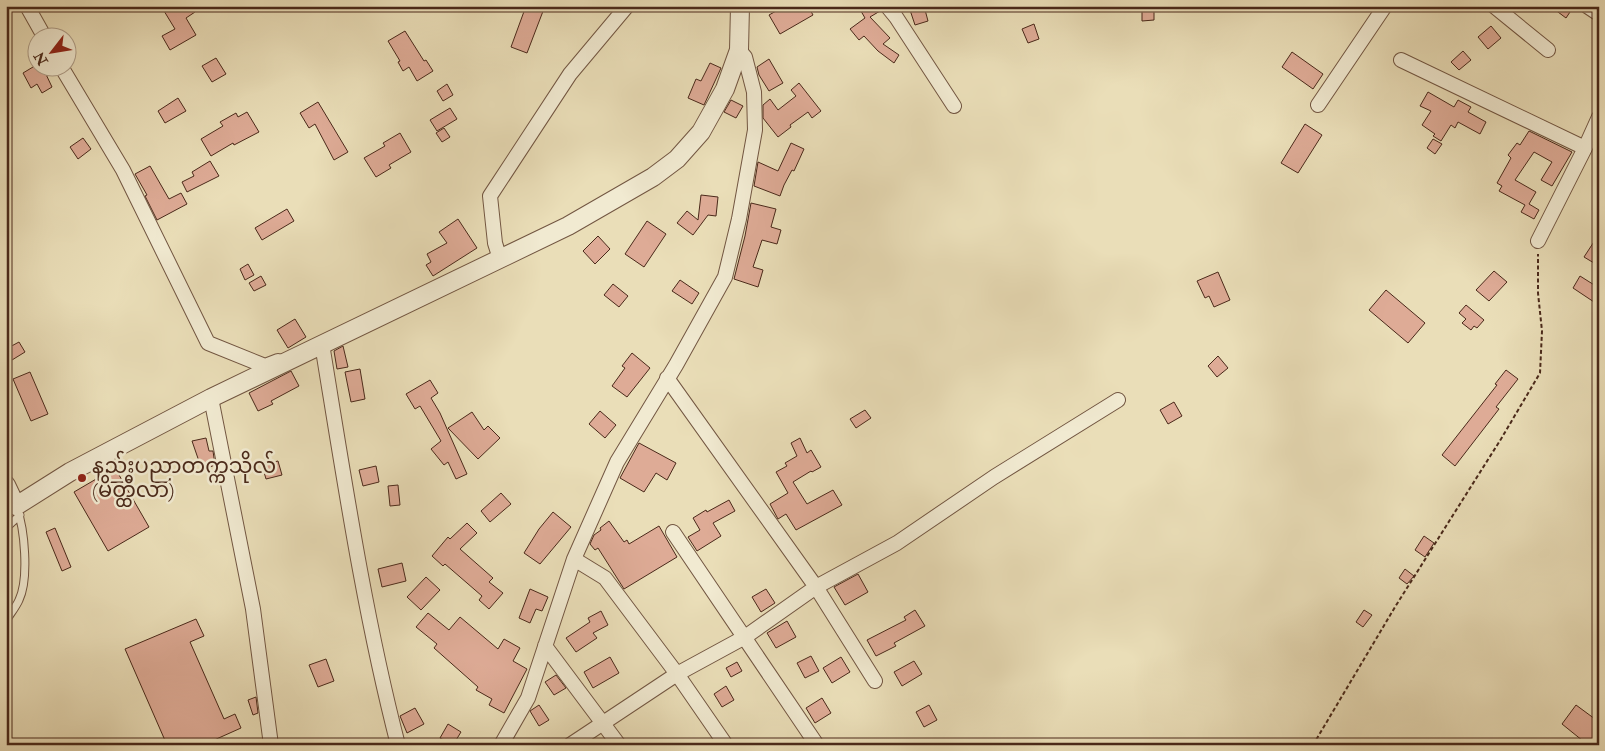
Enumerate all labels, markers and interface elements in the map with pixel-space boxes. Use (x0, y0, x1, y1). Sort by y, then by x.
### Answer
north arrow (28, 28, 78, 78)
text: N (31, 48, 52, 69)
place label: နည်းပညာတက္ကသိုလ် (မိတ္ထီလာ) (92, 450, 276, 507)
marker: နည်းပညာတက္ကသိုလ် (မိတ္ထီလာ) (76, 472, 88, 484)

